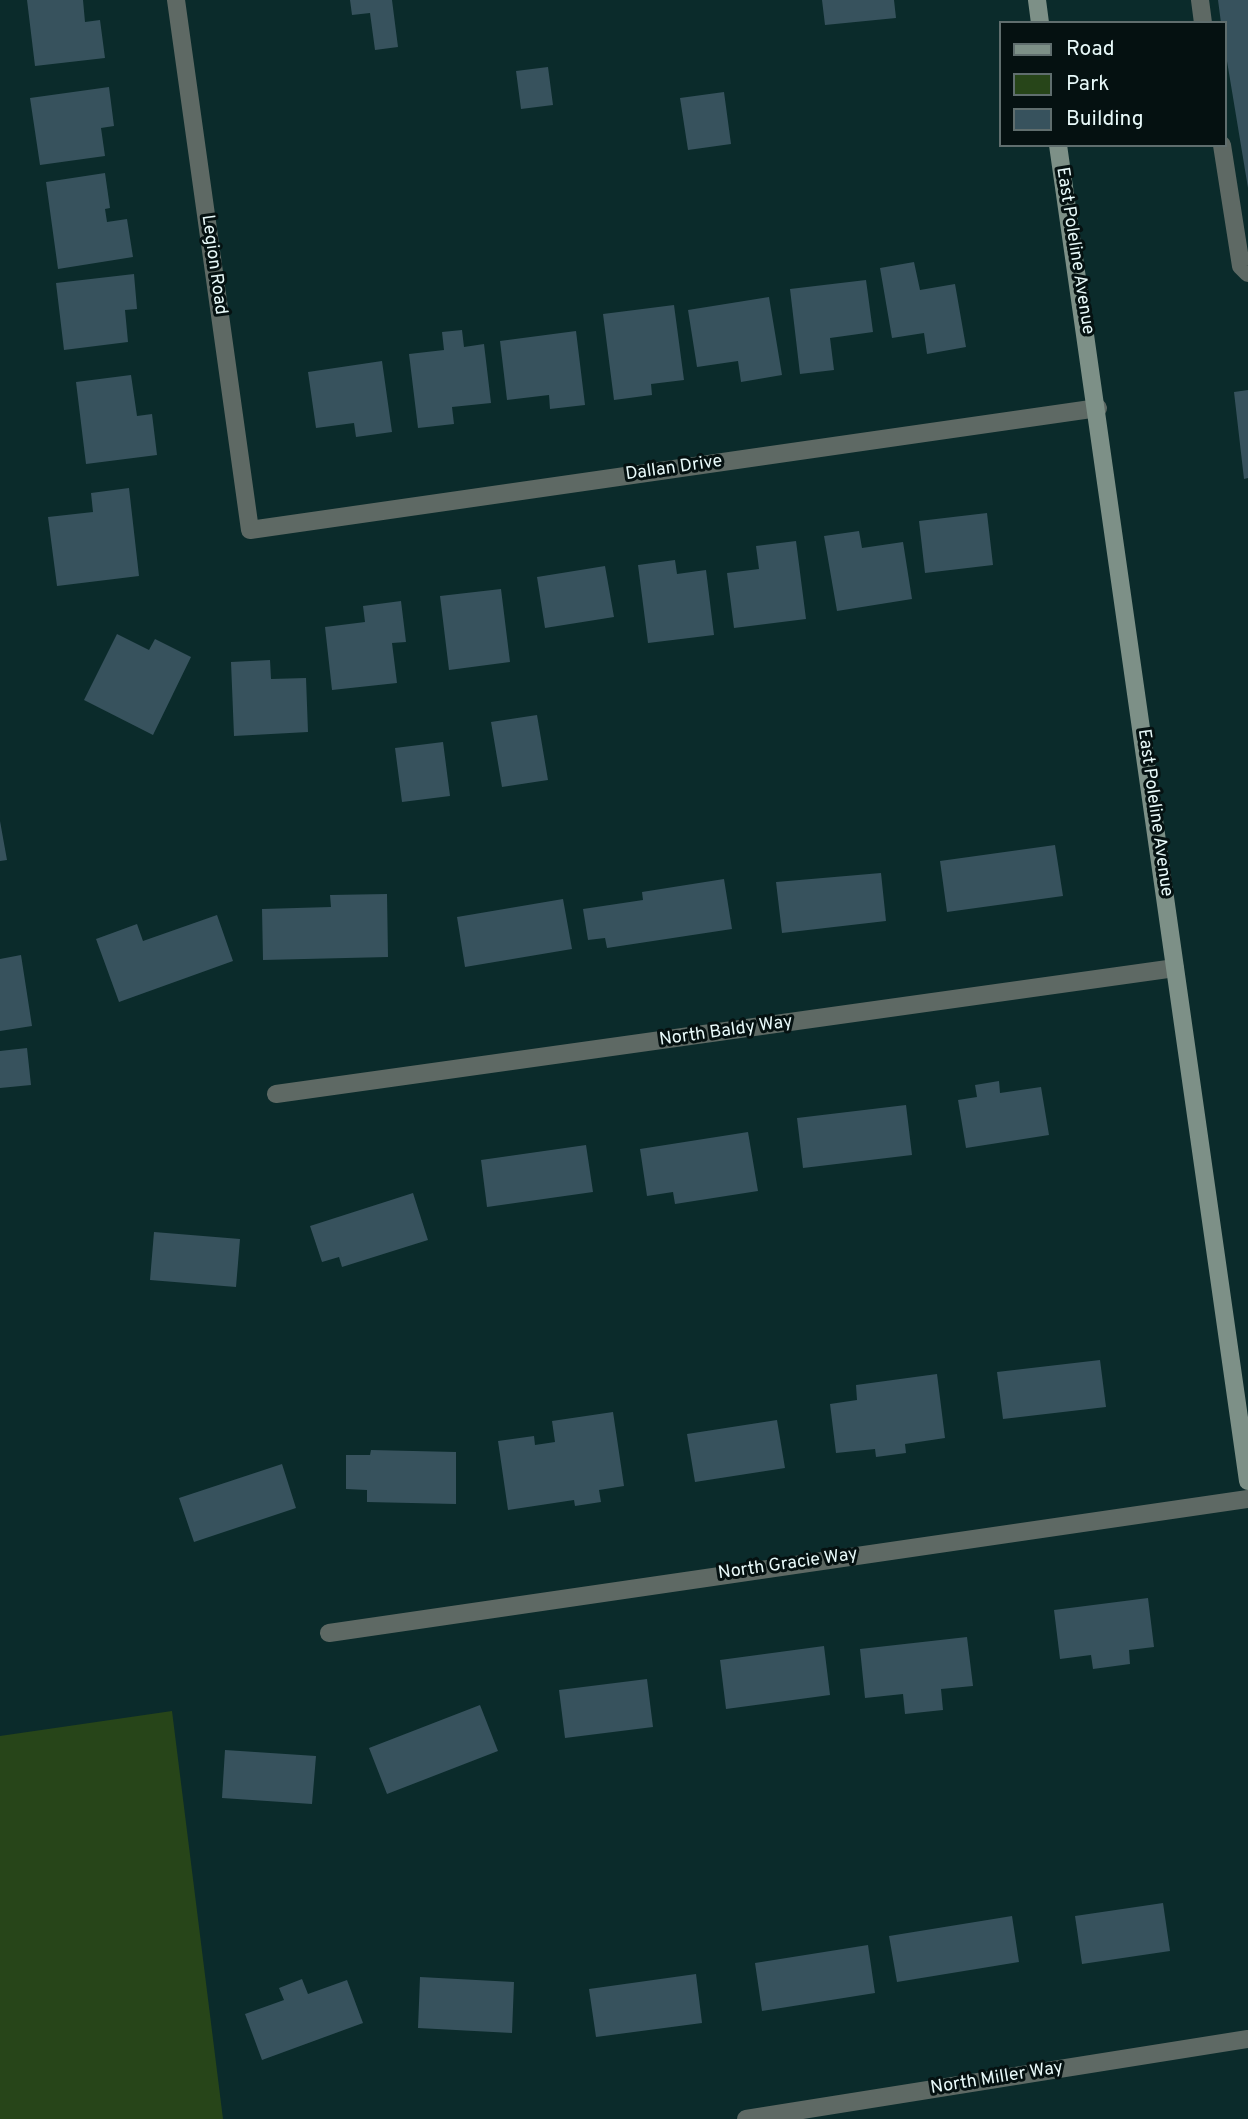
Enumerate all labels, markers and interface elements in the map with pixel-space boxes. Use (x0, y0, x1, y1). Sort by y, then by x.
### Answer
legend (1000, 21, 1227, 147)
text: Road (1066, 36, 1115, 63)
text: Park (1066, 71, 1109, 98)
text: Building (1066, 106, 1144, 133)
street label: East Poleline Avenue (1050, 166, 1098, 336)
street label: Legion Road (195, 214, 231, 316)
street label: Dallan Drive (624, 452, 724, 486)
street label: East Poleline Avenue (1132, 728, 1176, 898)
street label: North Baldy Way (658, 1012, 794, 1052)
street label: North Gracie Way (717, 1545, 859, 1585)
street label: North Miller Way (929, 2058, 1065, 2100)

